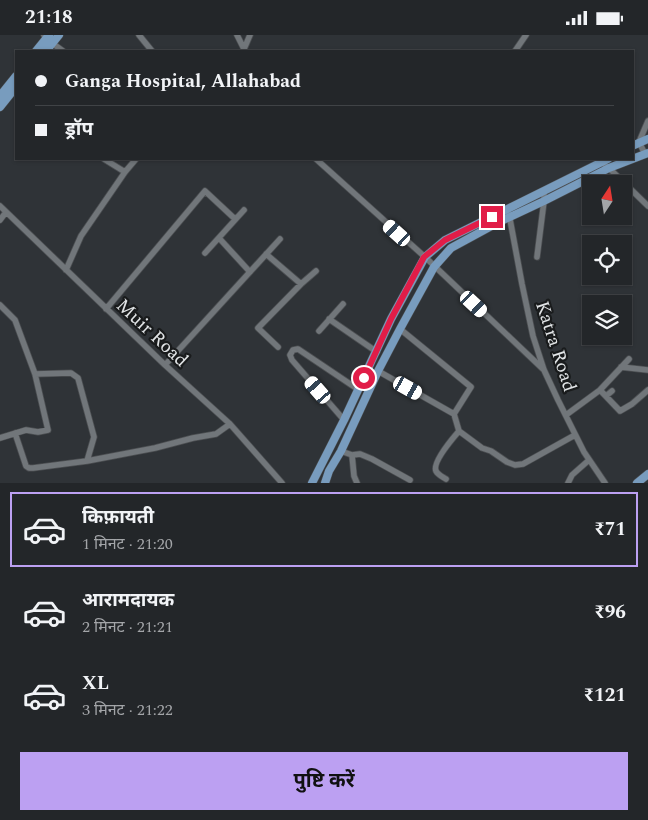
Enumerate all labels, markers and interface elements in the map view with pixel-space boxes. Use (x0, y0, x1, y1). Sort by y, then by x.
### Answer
text: 21:18 (25, 3, 73, 32)
text: Ganga Hospital, Allahabad (65, 67, 301, 96)
text: ड्रॉप (65, 115, 93, 144)
north arrow (582, 175, 632, 225)
map controls (582, 175, 632, 345)
route end (481, 206, 503, 228)
car (380, 217, 413, 249)
button: locate (582, 235, 632, 285)
car (457, 288, 490, 320)
street label: Muir Road (109, 292, 195, 374)
button: layers (582, 295, 632, 345)
street label: Katra Road (527, 297, 584, 396)
route start (353, 367, 375, 389)
car (302, 374, 333, 406)
car (391, 374, 424, 402)
text: किफ़ायती (82, 503, 154, 532)
icon: car (22, 507, 67, 552)
text: ₹71 (594, 515, 626, 544)
text: 1 मिनट · 21:20 (82, 532, 173, 556)
text: आरामदायक (82, 586, 174, 615)
icon: car (22, 590, 67, 635)
text: ₹96 (594, 598, 626, 627)
text: 2 मिनट · 21:21 (82, 615, 173, 639)
text: XL (82, 669, 109, 698)
icon: car (22, 673, 67, 718)
text: ₹121 (583, 681, 626, 710)
text: 3 मिनट · 21:22 (82, 698, 173, 722)
button: पुष्टि करें (20, 752, 628, 810)

